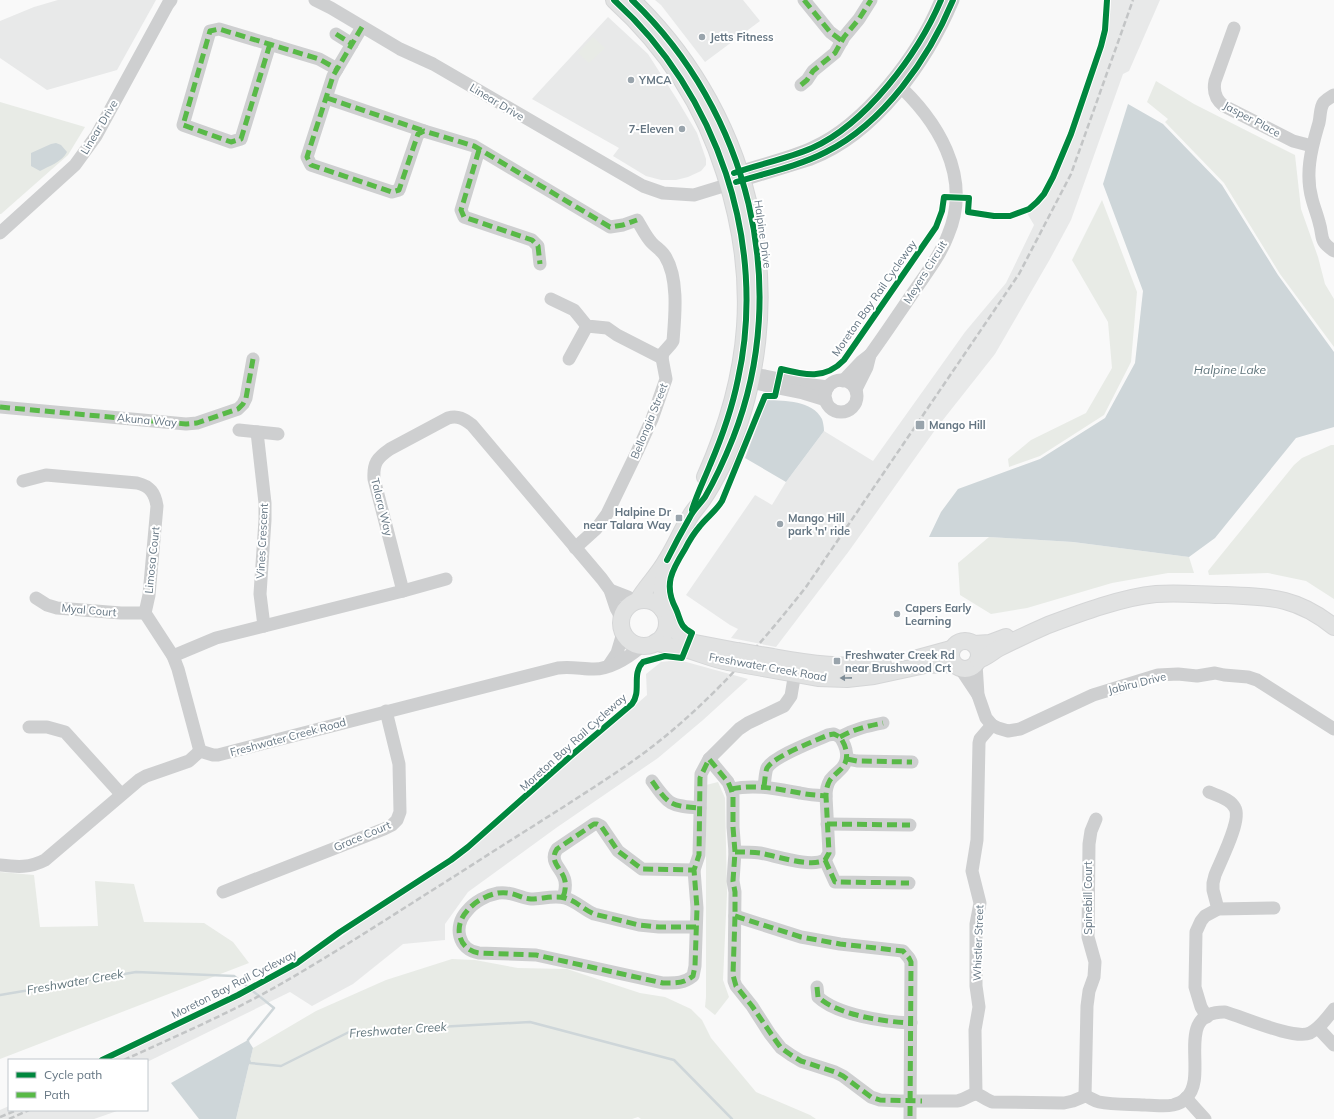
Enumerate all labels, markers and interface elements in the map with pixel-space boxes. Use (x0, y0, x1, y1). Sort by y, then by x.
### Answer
place label: Jetts Fitness (710, 30, 774, 44)
marker: Jetts Fitness (697, 32, 707, 42)
place label: YMCA (638, 73, 672, 87)
marker: YMCA (626, 75, 636, 85)
street label: Linear Drive (467, 80, 527, 124)
street label: Linear Drive (77, 97, 121, 157)
street label: Jasper Place (1221, 98, 1283, 140)
place label: 7-Eleven (629, 122, 674, 136)
marker: 7-Eleven (677, 124, 687, 134)
street label: Halpine Drive (751, 199, 775, 269)
street label: Moreton Bay Rail Cycleway (828, 237, 920, 359)
street label: Meyers Circuit (900, 238, 950, 306)
water label: Halpine Lake (1194, 362, 1267, 377)
street label: Bellongia Street (627, 381, 671, 461)
street label: Akuna Way (116, 410, 178, 430)
place label: Mango Hill (929, 418, 986, 432)
marker: Mango Hill (914, 419, 926, 431)
street label: Talara Way (368, 477, 396, 537)
street label: Vines Crescent (253, 503, 271, 579)
place label: Halpine Dr near Talara Way (583, 505, 672, 532)
place label: Mango Hill park 'n' ride (788, 511, 850, 538)
marker: Halpine Dr near Talara Way (674, 513, 684, 523)
marker: Mango Hill park 'n' ride (775, 519, 785, 529)
street label: Limosa Court (142, 526, 162, 594)
street label: Myal Court (61, 601, 117, 619)
place label: Capers Early Learning (905, 601, 971, 628)
marker: Capers Early Learning (892, 609, 902, 619)
place label: Freshwater Creek Rd near Brushwood Crt (845, 648, 955, 675)
street label: Freshwater Creek Road (708, 650, 828, 684)
marker: Freshwater Creek Rd near Brushwood Crt (832, 656, 842, 666)
street label: Jabiru Drive (1107, 669, 1167, 697)
one-way arrow (840, 675, 852, 682)
street label: Moreton Bay Rail Cycleway (517, 690, 629, 794)
street label: Freshwater Creek Road (229, 715, 347, 759)
street label: Grace Court (331, 818, 393, 854)
street label: Spinebill Court (1081, 861, 1095, 935)
street label: Whistler Street (970, 904, 986, 981)
street label: Moreton Bay Rail Cycleway (169, 946, 299, 1022)
water label: Freshwater Creek (25, 965, 125, 997)
water label: Freshwater Creek (349, 1019, 448, 1040)
legend (8, 1059, 148, 1111)
text: Cycle path (44, 1067, 102, 1082)
text: Path (44, 1087, 70, 1102)

